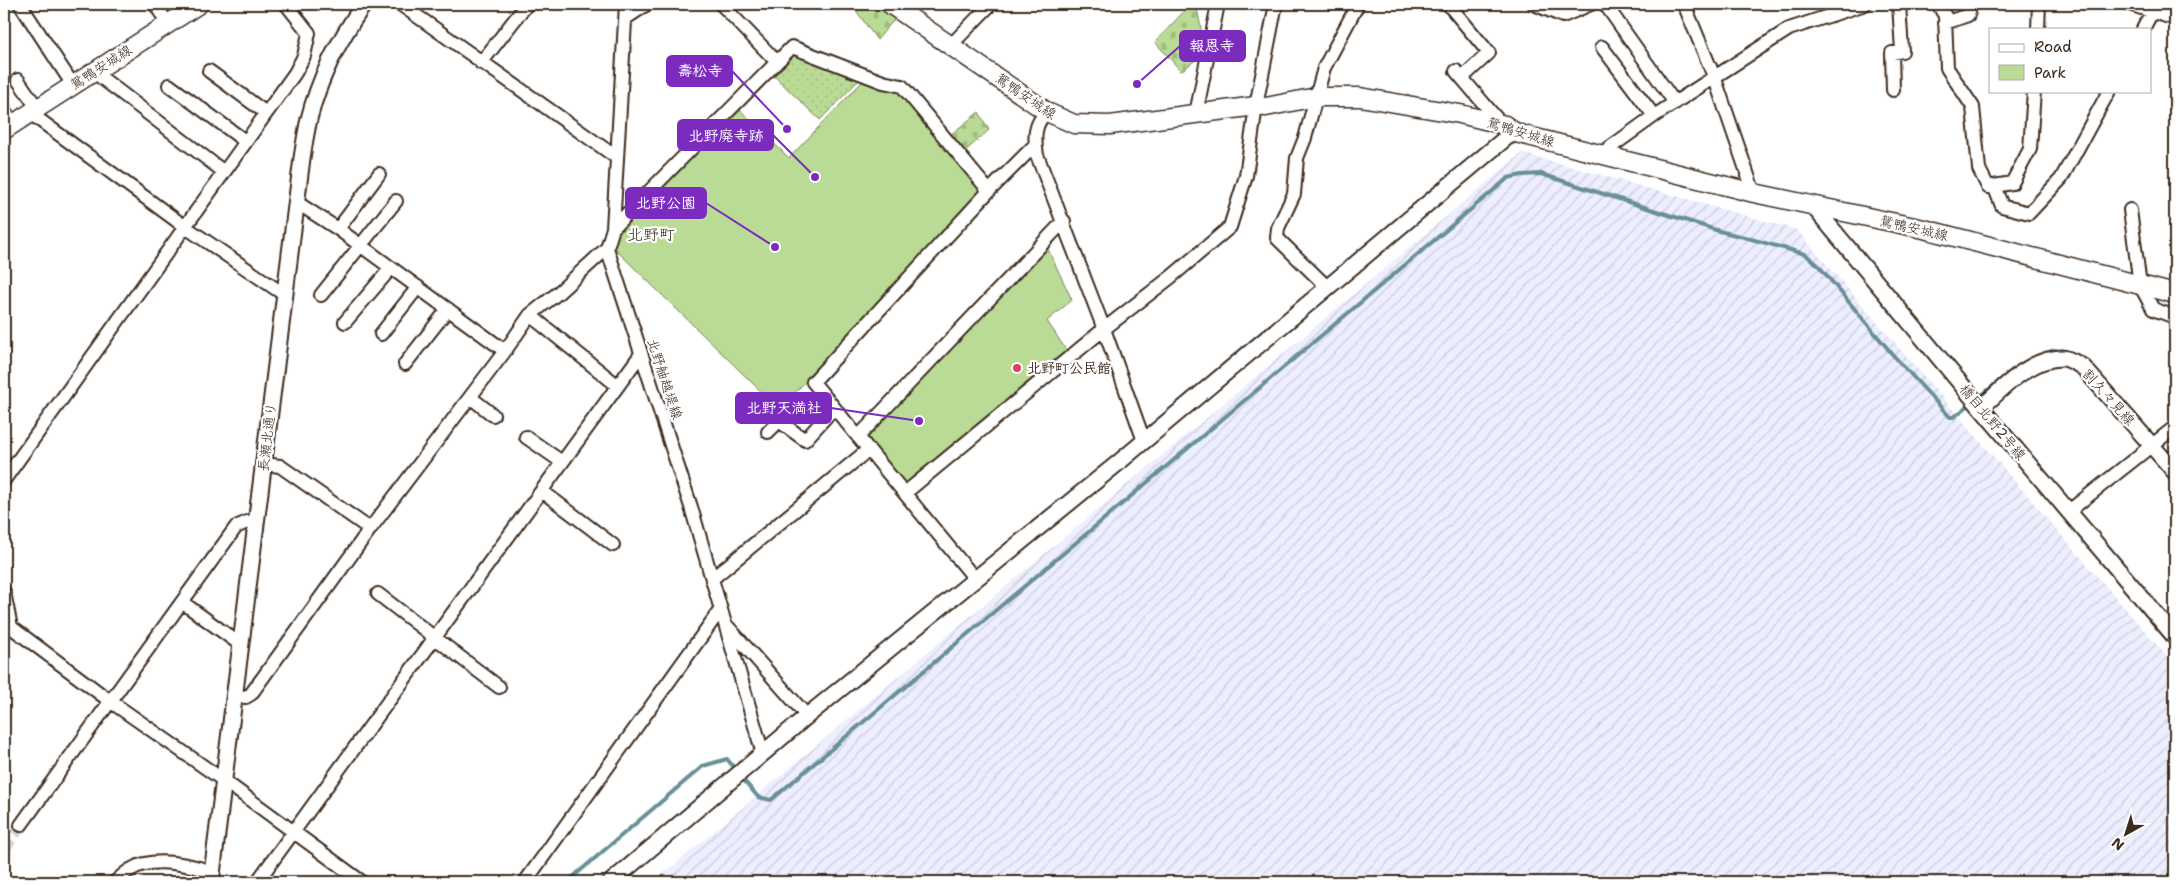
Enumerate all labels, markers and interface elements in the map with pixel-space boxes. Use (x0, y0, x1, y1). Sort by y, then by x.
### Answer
legend (1989, 28, 2152, 92)
callout: 報恩寺 (1180, 31, 1245, 61)
text: 報恩寺 (1189, 36, 1235, 56)
text: Road (2034, 37, 2072, 57)
street label: 鴛鴨安城線 (67, 40, 135, 94)
callout: 壽松寺 (667, 56, 732, 86)
text: 壽松寺 (677, 61, 723, 81)
text: Park (2034, 63, 2066, 83)
street label: 鴛鴨安城線 (992, 69, 1060, 123)
street label: 鴛鴨安城線 (1485, 113, 1557, 151)
callout: 北野廃寺跡 (678, 120, 773, 150)
text: 北野廃寺跡 (688, 126, 764, 146)
callout: 北野公園 (626, 188, 706, 218)
text: 北野公園 (636, 193, 696, 213)
street label: 鴛鴨安城線 (1878, 211, 1950, 245)
district label: 北野町 (627, 224, 675, 245)
street label: 北野舳越堤線 (643, 336, 687, 422)
place label: 北野町公民館 (1027, 359, 1111, 377)
marker: 北野町公民館 (1011, 362, 1023, 374)
street label: 割久々見線 (2079, 365, 2139, 429)
street label: 橋目北野2号線 (1956, 380, 2030, 464)
callout: 北野天満社 (736, 393, 831, 423)
text: 北野天満社 (746, 398, 822, 418)
street label: 長瀬北通り (254, 401, 280, 473)
north arrow (2102, 808, 2152, 858)
text: N (2108, 834, 2128, 855)

